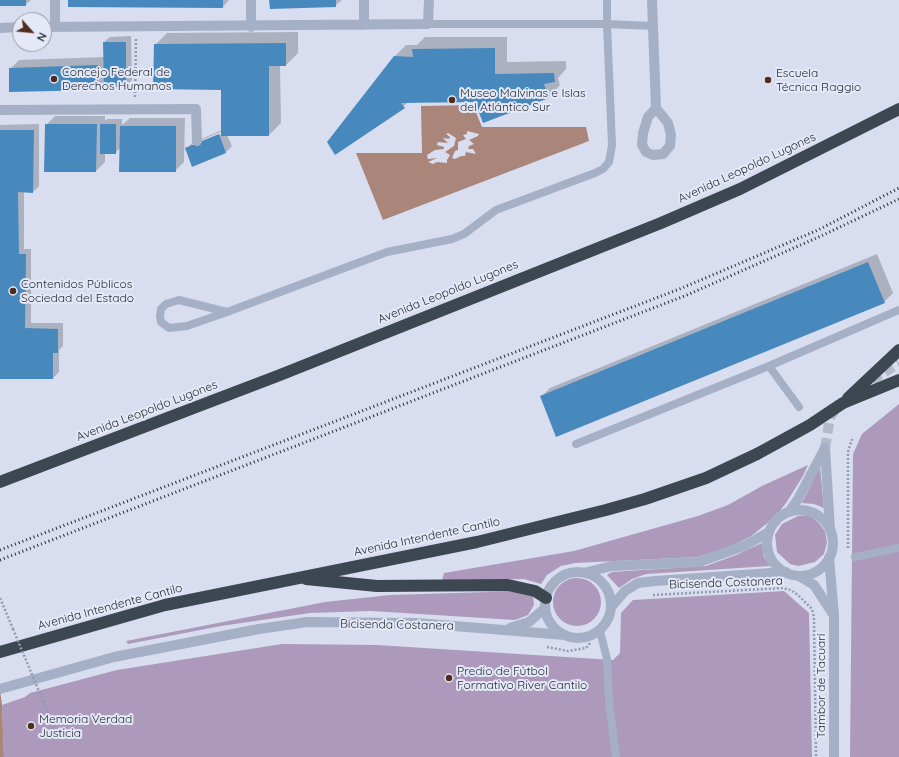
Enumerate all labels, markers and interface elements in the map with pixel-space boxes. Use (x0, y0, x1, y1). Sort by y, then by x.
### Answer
north arrow (12, 12, 52, 52)
text: N (34, 30, 50, 44)
place label: Concejo Federal de Derechos Humanos (62, 65, 171, 93)
place label: Escuela Técnica Raggio (776, 66, 861, 94)
marker: Concejo Federal de Derechos Humanos (49, 74, 59, 84)
marker: Escuela Técnica Raggio (763, 75, 773, 85)
place label: Museo Malvinas e Islas del Atlántico Sur (460, 86, 586, 114)
marker: Museo Malvinas e Islas del Atlántico Sur (447, 95, 457, 105)
street label: Avenida Leopoldo Lugones (676, 130, 818, 206)
street label: Avenida Leopoldo Lugones (376, 257, 520, 327)
place label: Contenidos Públicos Sociedad del Estado (21, 277, 134, 305)
marker: Contenidos Públicos Sociedad del Estado (8, 286, 18, 296)
street label: Avenida Leopoldo Lugones (74, 377, 220, 445)
street label: Avenida Intendente Cantilo (353, 514, 501, 560)
street label: Bicisenda Costanera (669, 574, 783, 592)
street label: Avenida Intendente Cantilo (36, 581, 184, 633)
street label: Bicisenda Costanera (340, 617, 454, 633)
street label: Tambor de Tacuarí (814, 634, 828, 738)
place label: Predio de Fútbol Formativo River Cantilo (457, 664, 587, 692)
marker: Predio de Fútbol Formativo River Cantilo (444, 673, 454, 683)
place label: Memoria Verdad Justicia (39, 712, 132, 740)
marker: Memoria Verdad Justicia (26, 721, 36, 731)

